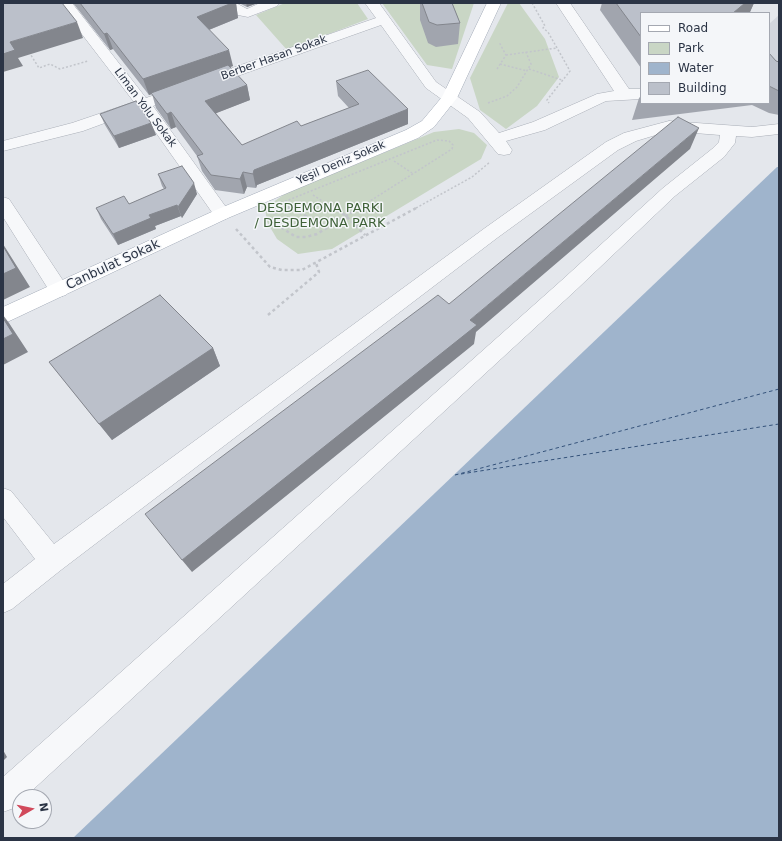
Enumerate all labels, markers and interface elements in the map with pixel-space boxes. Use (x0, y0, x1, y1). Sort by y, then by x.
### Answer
legend (640, 12, 770, 104)
text: Road (678, 21, 708, 35)
street label: Berber Hasan Sokak (219, 33, 329, 83)
text: Park (678, 41, 704, 55)
text: Water (678, 61, 713, 75)
street label: Liman Yolu Sokak (111, 66, 179, 150)
text: Building (678, 81, 727, 95)
street label: Yeşil Deniz Sokak (295, 138, 387, 188)
park label: DESDEMONA PARKI / DESDEMONA PARK (255, 201, 385, 232)
street label: Canbulat Sokak (64, 236, 162, 294)
north arrow (12, 789, 52, 829)
text: N (36, 802, 50, 813)

